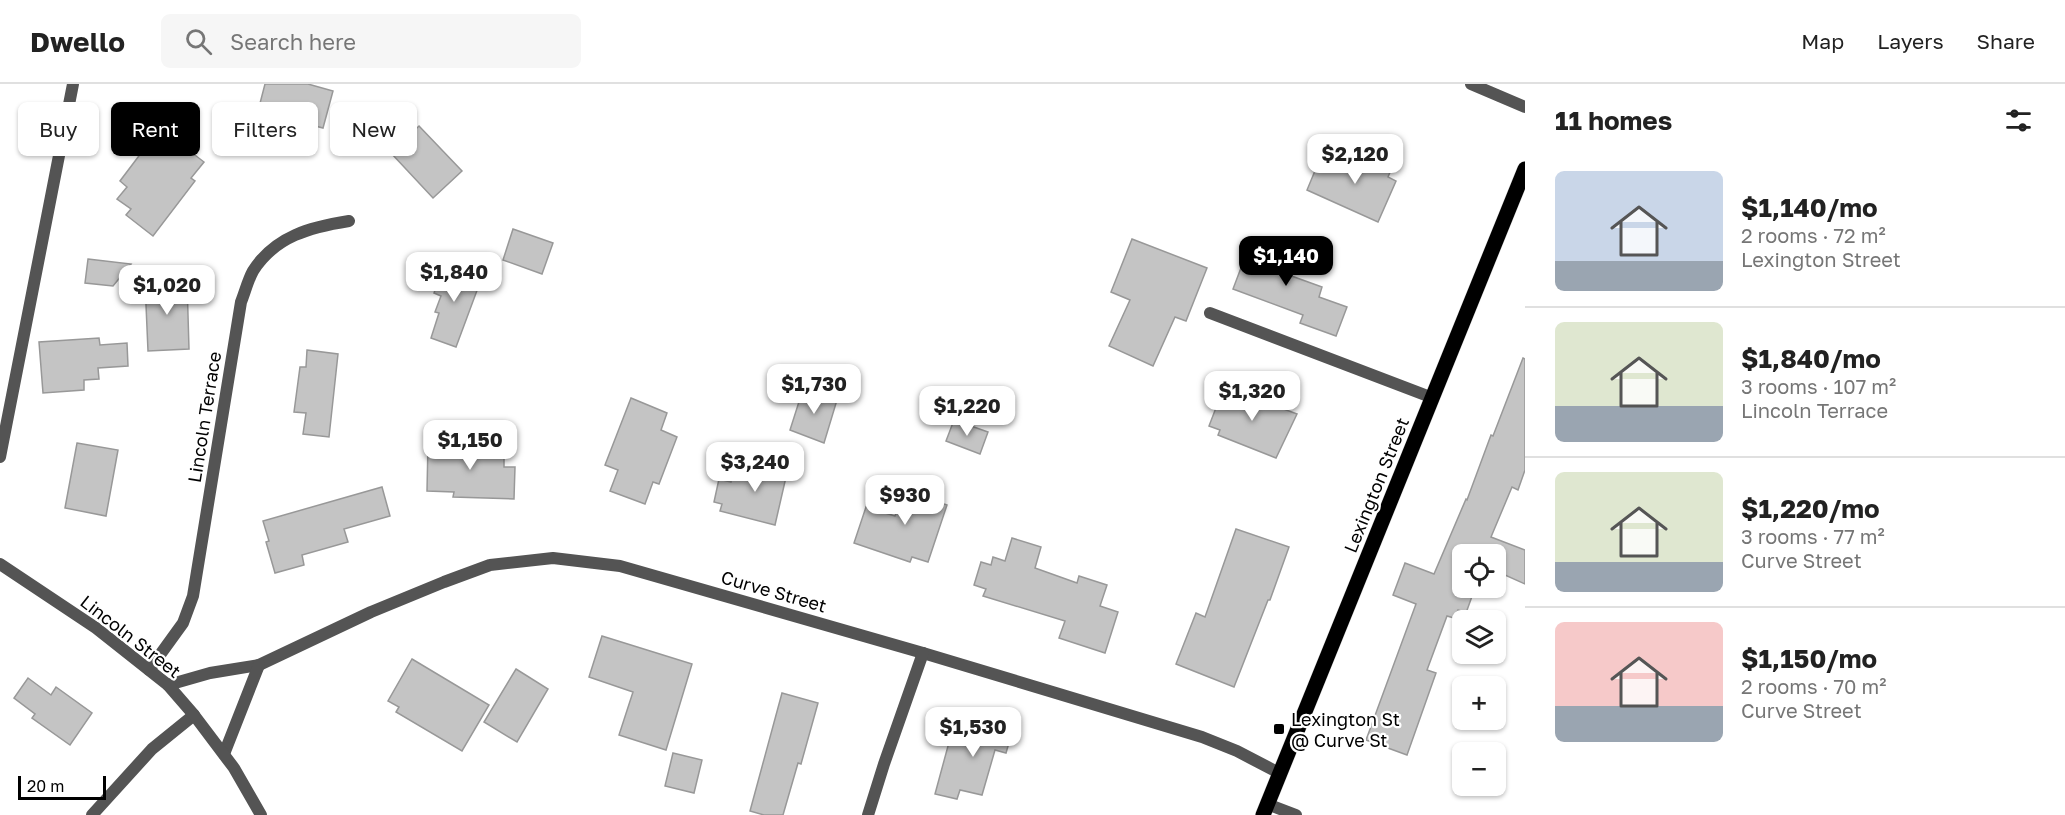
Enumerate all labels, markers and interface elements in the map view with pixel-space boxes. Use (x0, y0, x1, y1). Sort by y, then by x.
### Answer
search box (161, 14, 581, 68)
text: Dwello (30, 25, 125, 58)
icon: search (182, 25, 215, 58)
text: Search here (230, 28, 356, 55)
text: Map (1801, 28, 1844, 54)
text: Layers (1877, 28, 1944, 54)
text: Share (1977, 28, 2035, 54)
chip: Buy (18, 102, 99, 156)
chip: Rent (111, 102, 200, 156)
chip: Filters (212, 102, 318, 156)
chip: New (330, 102, 417, 156)
icon: filters (2002, 104, 2035, 137)
text: 11 homes (1555, 105, 1672, 136)
pin: $2,120 (1306, 134, 1404, 185)
text: $2,120 (1321, 141, 1389, 165)
text: $1,140/mo (1741, 192, 1878, 223)
icon: home (1603, 195, 1675, 267)
text: 2 rooms · 72 m² (1741, 223, 1886, 247)
pin: $1,140 (1237, 236, 1335, 287)
text: $1,140 (1253, 243, 1319, 267)
text: Lexington Street (1741, 247, 1901, 271)
pin: $1,840 (405, 252, 503, 303)
text: $1,840 (420, 259, 488, 283)
pin: $1,020 (118, 265, 216, 316)
text: $1,020 (133, 272, 201, 296)
text: $1,840/mo (1741, 343, 1881, 374)
icon: home (1603, 346, 1675, 418)
street label: Lincoln Terrace (183, 350, 225, 484)
pin: $1,730 (765, 364, 863, 415)
text: $1,730 (781, 371, 847, 395)
pin: $1,320 (1203, 371, 1301, 422)
text: 3 rooms · 107 m² (1741, 374, 1896, 398)
text: $1,320 (1218, 378, 1286, 402)
pin: $1,220 (918, 386, 1016, 437)
text: $1,220 (933, 393, 1001, 417)
text: Lincoln Terrace (1741, 398, 1888, 422)
street label: Lexington Street (1339, 414, 1413, 556)
pin: $1,150 (421, 420, 519, 471)
text: $1,150 (437, 427, 503, 451)
pin: $3,240 (706, 442, 804, 493)
text: $3,240 (720, 449, 790, 473)
pin: $930 (869, 475, 941, 526)
text: $930 (879, 482, 931, 506)
text: $1,220/mo (1741, 493, 1880, 524)
icon: home (1603, 496, 1675, 568)
text: 3 rooms · 77 m² (1741, 524, 1885, 548)
map controls (1452, 544, 1506, 796)
button: locate (1452, 544, 1506, 598)
text: Curve Street (1741, 548, 1862, 572)
street label: Curve Street (719, 565, 829, 617)
street label: Lincoln Street (76, 590, 186, 682)
button: layers (1452, 610, 1506, 664)
text: $1,150/mo (1741, 643, 1877, 674)
icon: home (1603, 646, 1675, 718)
text: 2 rooms · 70 m² (1741, 674, 1886, 698)
button: + (1452, 676, 1506, 730)
text: Curve Street (1741, 698, 1862, 722)
pin: $1,530 (924, 707, 1022, 758)
place label: Lexington St @ Curve St (1291, 708, 1400, 751)
text: $1,530 (939, 714, 1007, 738)
marker: Lexington St @ Curve St (1272, 722, 1286, 736)
button: − (1452, 742, 1506, 796)
scale bar (18, 773, 106, 800)
text: 20 m (27, 776, 64, 796)

